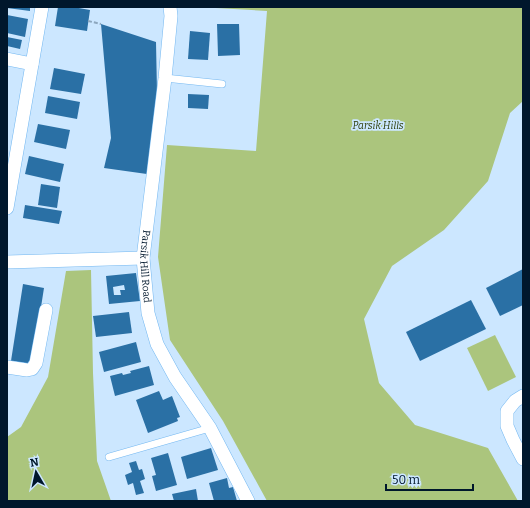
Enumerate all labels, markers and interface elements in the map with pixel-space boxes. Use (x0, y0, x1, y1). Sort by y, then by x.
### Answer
park label: Parsik Hills (352, 120, 404, 132)
street label: Parsik Hill Road (137, 229, 153, 303)
north arrow (16, 452, 56, 492)
text: N (29, 455, 40, 470)
scale bar (386, 466, 473, 492)
text: 50 m (392, 473, 421, 487)

